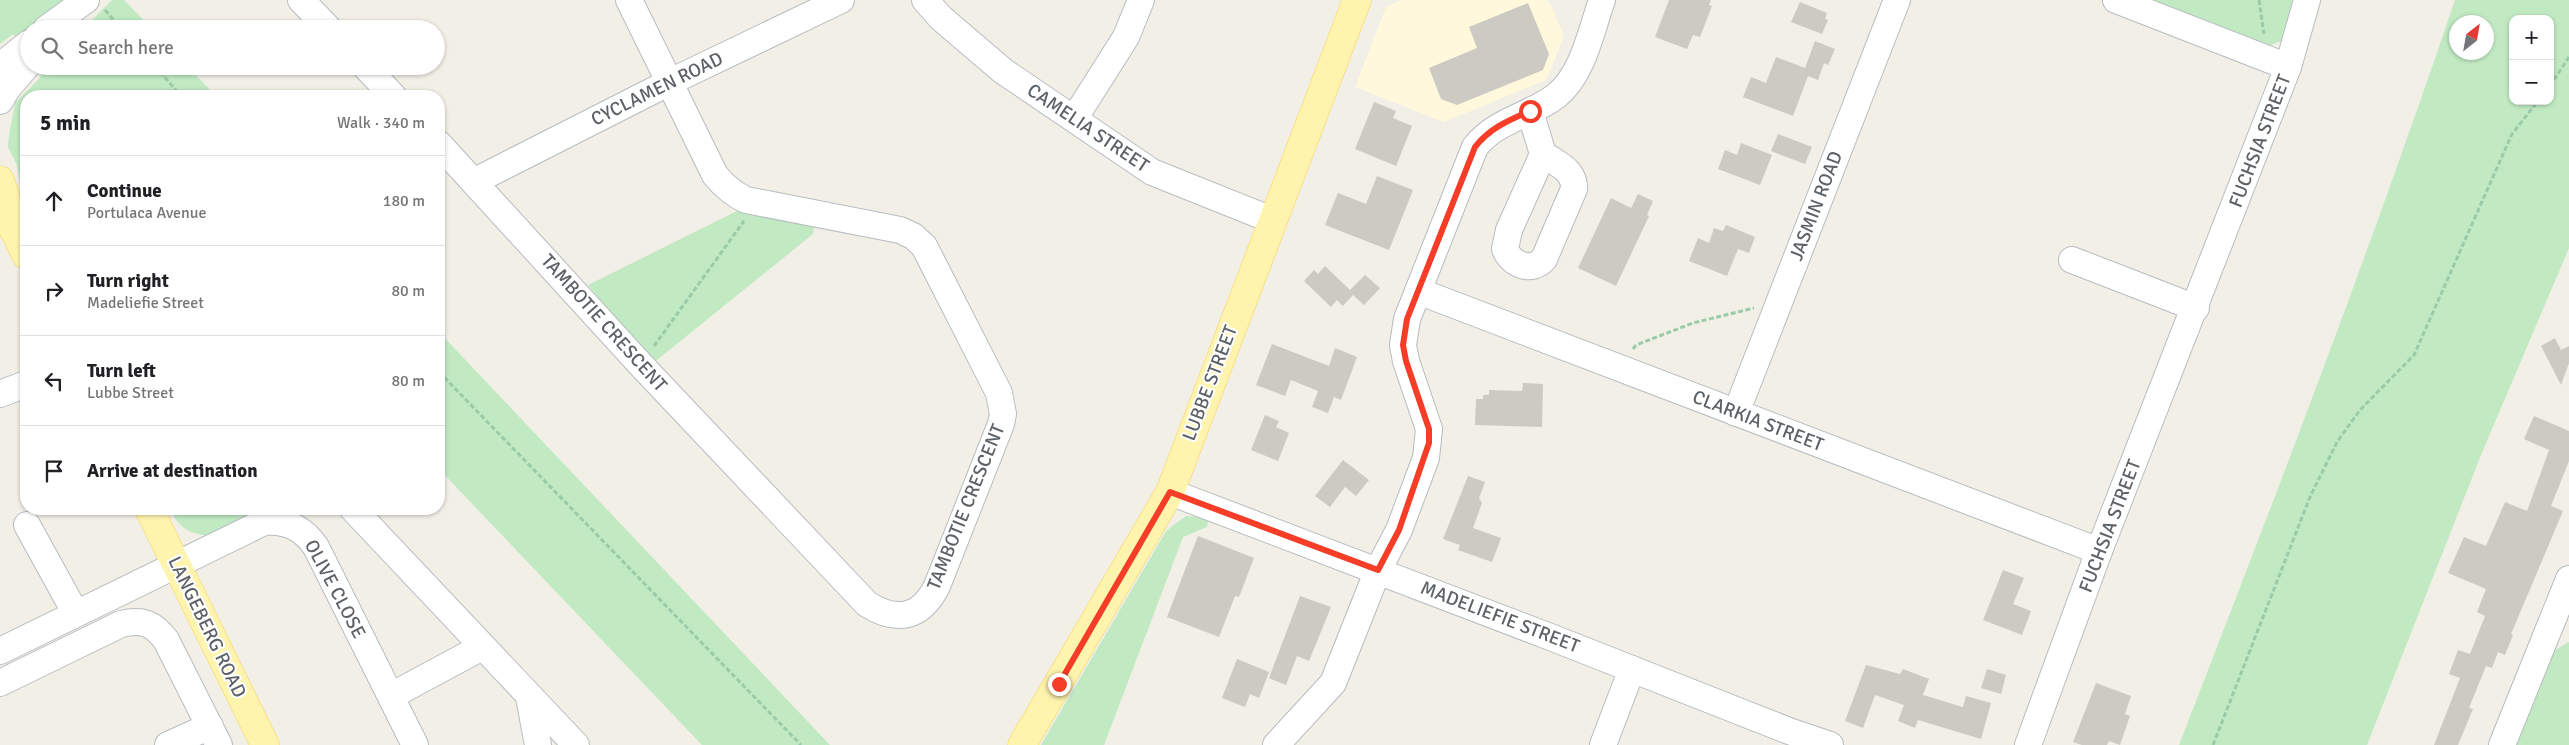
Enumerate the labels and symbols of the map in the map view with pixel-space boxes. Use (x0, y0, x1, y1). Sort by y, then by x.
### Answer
north arrow (2449, 15, 2494, 60)
street label: CYCLAMEN ROAD (587, 47, 727, 131)
street label: FUCHSIA STREET (2224, 71, 2297, 211)
street label: CAMELIA STREET (1022, 78, 1154, 178)
route start (1519, 100, 1542, 123)
street label: JASMIN ROAD (1784, 148, 1848, 264)
street label: TAMBOTIE CRESCENT (536, 249, 673, 397)
street label: LUBBE STREET (1177, 321, 1243, 444)
street label: CLARKIA STREET (1689, 385, 1828, 457)
street label: TAMBOTIE CRESCENT (922, 420, 1011, 594)
street label: FUCHSIA STREET (2074, 456, 2147, 596)
street label: OLIVE CLOSE (299, 536, 371, 642)
street label: LANGEBERG ROAD (162, 552, 252, 702)
street label: MADELIEFIE STREET (1417, 576, 1583, 659)
route end (1048, 673, 1071, 696)

